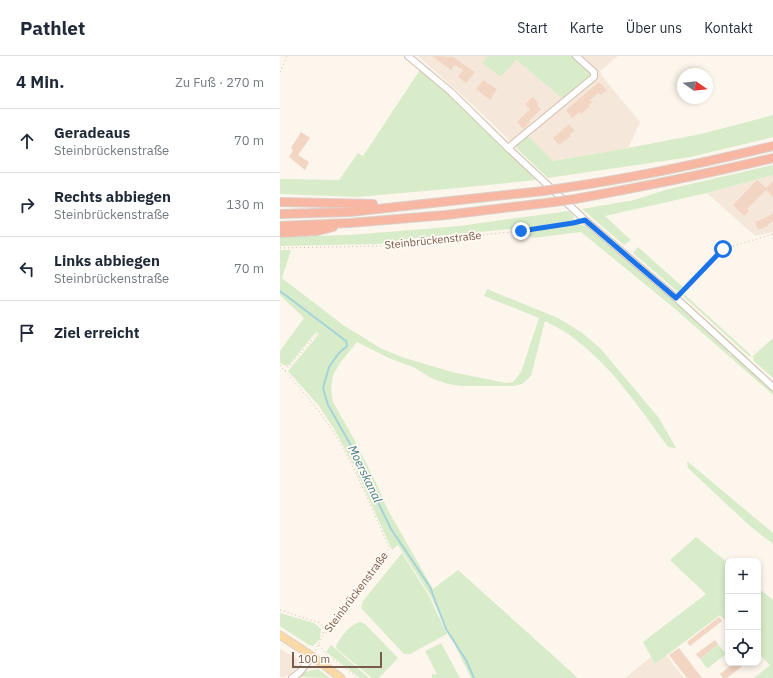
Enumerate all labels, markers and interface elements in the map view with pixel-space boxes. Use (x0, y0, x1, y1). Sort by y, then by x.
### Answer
text: Pathlet (20, 16, 85, 40)
text: Start (517, 19, 548, 37)
text: Karte (570, 19, 604, 37)
text: Über uns (626, 19, 682, 37)
text: Kontakt (704, 19, 753, 37)
north arrow (677, 68, 713, 104)
text: 4 Min. (16, 71, 64, 93)
text: Zu Fuß · 270 m (175, 74, 264, 91)
text: Geradeaus (54, 123, 130, 142)
icon: ahead (16, 130, 38, 152)
text: 70 m (234, 132, 264, 149)
text: Steinbrückenstraße (54, 142, 169, 159)
text: Rechts abbiegen (54, 187, 171, 206)
icon: right (16, 194, 38, 216)
text: 130 m (226, 196, 264, 213)
text: Steinbrückenstraße (54, 206, 169, 223)
route end (512, 222, 530, 240)
street label: Steinbrückenstraße (384, 228, 482, 252)
route start (714, 240, 732, 258)
text: Links abbiegen (54, 251, 160, 270)
icon: left (16, 258, 38, 280)
text: 70 m (234, 260, 264, 277)
text: Steinbrückenstraße (54, 270, 169, 287)
icon: arrive (16, 322, 38, 344)
text: Ziel erreicht (54, 323, 140, 342)
water label: Moerskanal (345, 443, 386, 506)
street label: Steinbrückenstraße (321, 549, 391, 635)
map controls (725, 558, 761, 666)
button: + (725, 558, 761, 594)
button: − (725, 594, 761, 630)
button: locate (725, 630, 761, 666)
scale bar (292, 650, 382, 669)
text: 100 m (298, 652, 330, 666)

